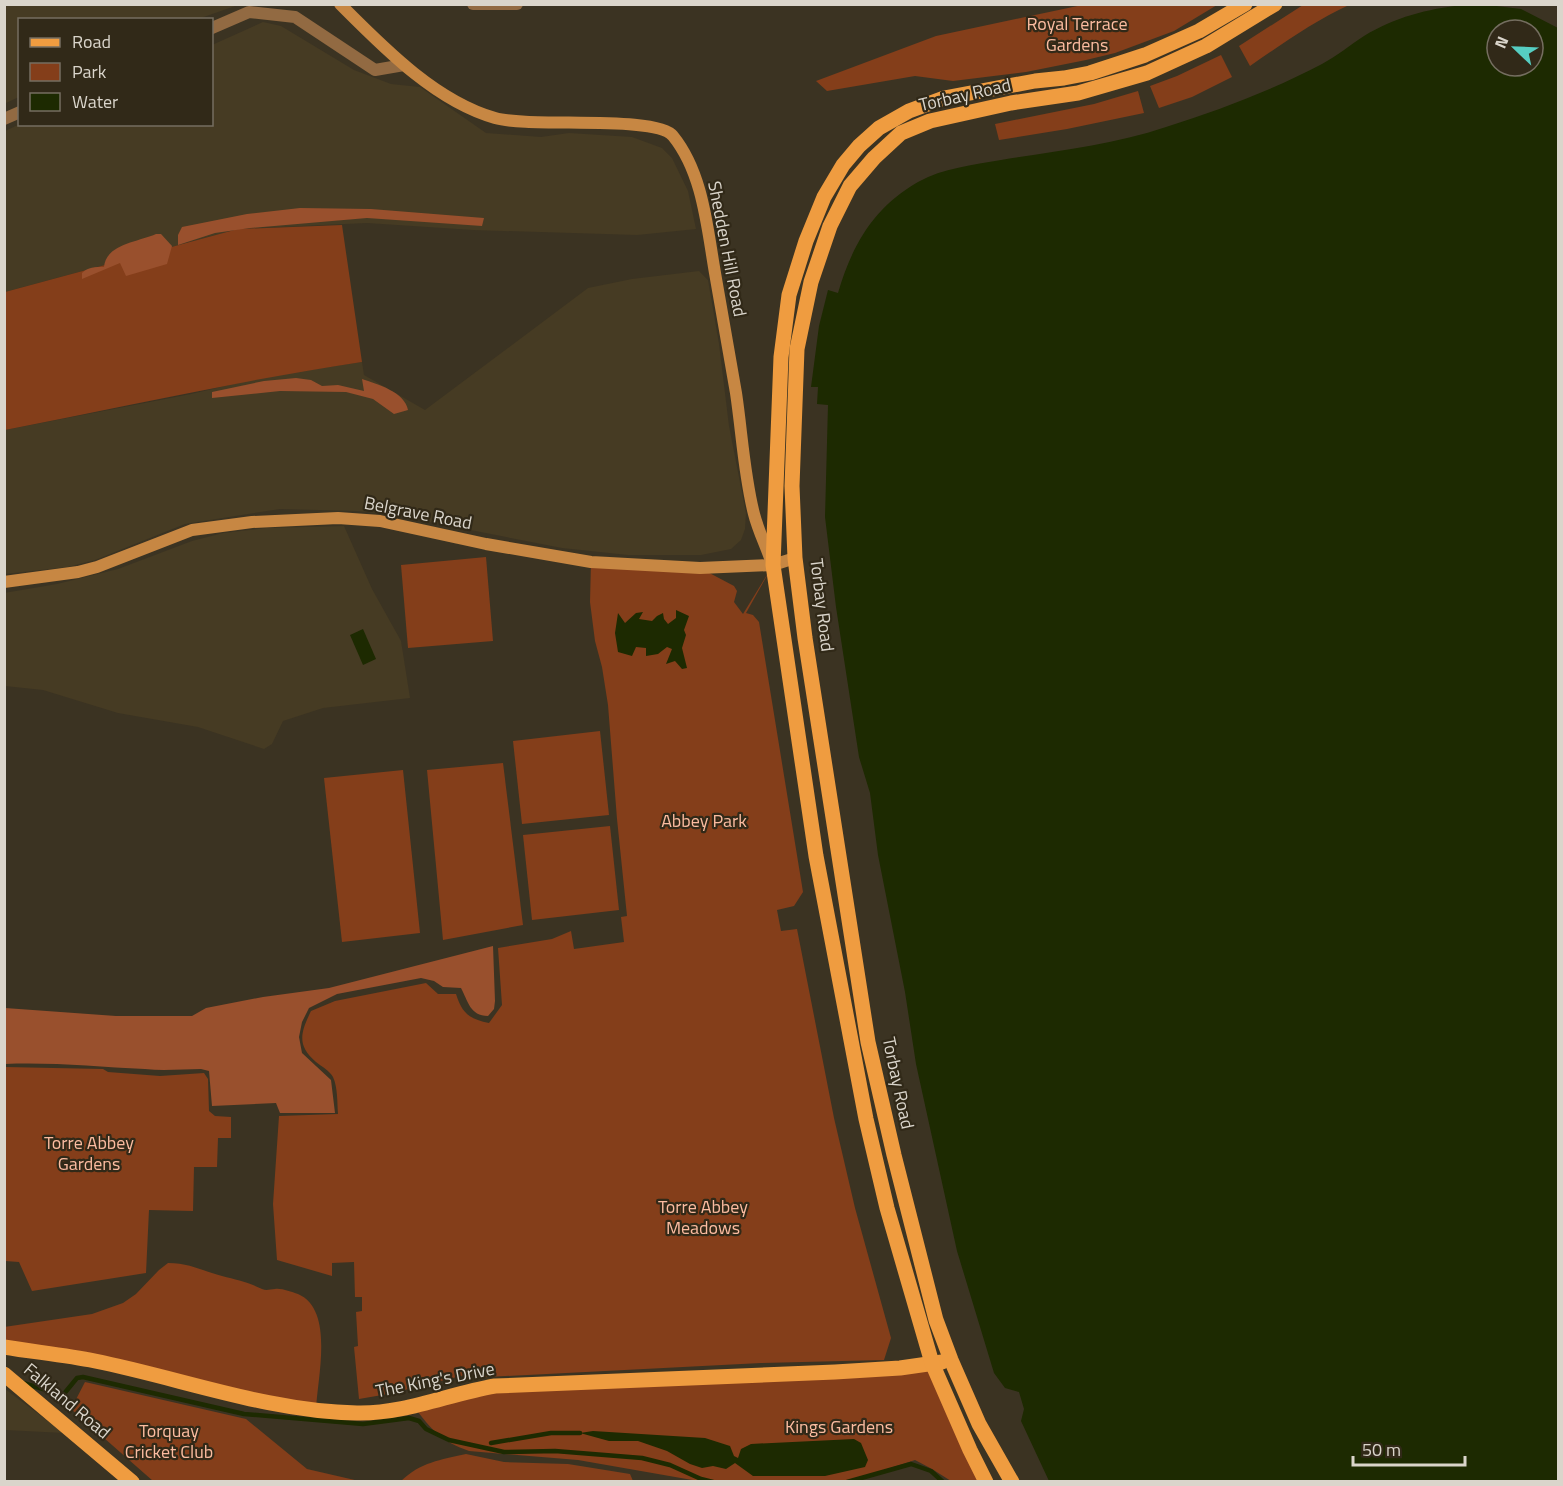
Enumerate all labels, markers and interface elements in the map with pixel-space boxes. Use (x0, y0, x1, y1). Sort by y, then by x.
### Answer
park label: Royal Terrace Gardens (1026, 10, 1128, 58)
legend (18, 18, 213, 126)
north arrow (1485, 18, 1545, 78)
text: Road (72, 28, 111, 55)
text: N (1488, 32, 1514, 52)
text: Park (72, 58, 107, 85)
street label: Torbay Road (916, 71, 1014, 118)
text: Water (72, 88, 118, 115)
street label: Shedden Hill Road (701, 179, 754, 319)
street label: Belgrave Road (362, 489, 474, 536)
street label: Torbay Road (803, 557, 842, 653)
park label: Abbey Park (661, 807, 747, 834)
street label: Torbay Road (876, 1034, 921, 1131)
park label: Torre Abbey Gardens (44, 1129, 134, 1177)
park label: Torre Abbey Meadows (658, 1193, 748, 1241)
street label: The King's Drive (373, 1355, 497, 1404)
street label: Falkland Road (18, 1356, 117, 1445)
park label: Kings Gardens (785, 1413, 893, 1440)
park label: Torquay Cricket Club (125, 1417, 213, 1465)
scale bar (1353, 1429, 1466, 1467)
text: 50 m (1362, 1436, 1401, 1463)

